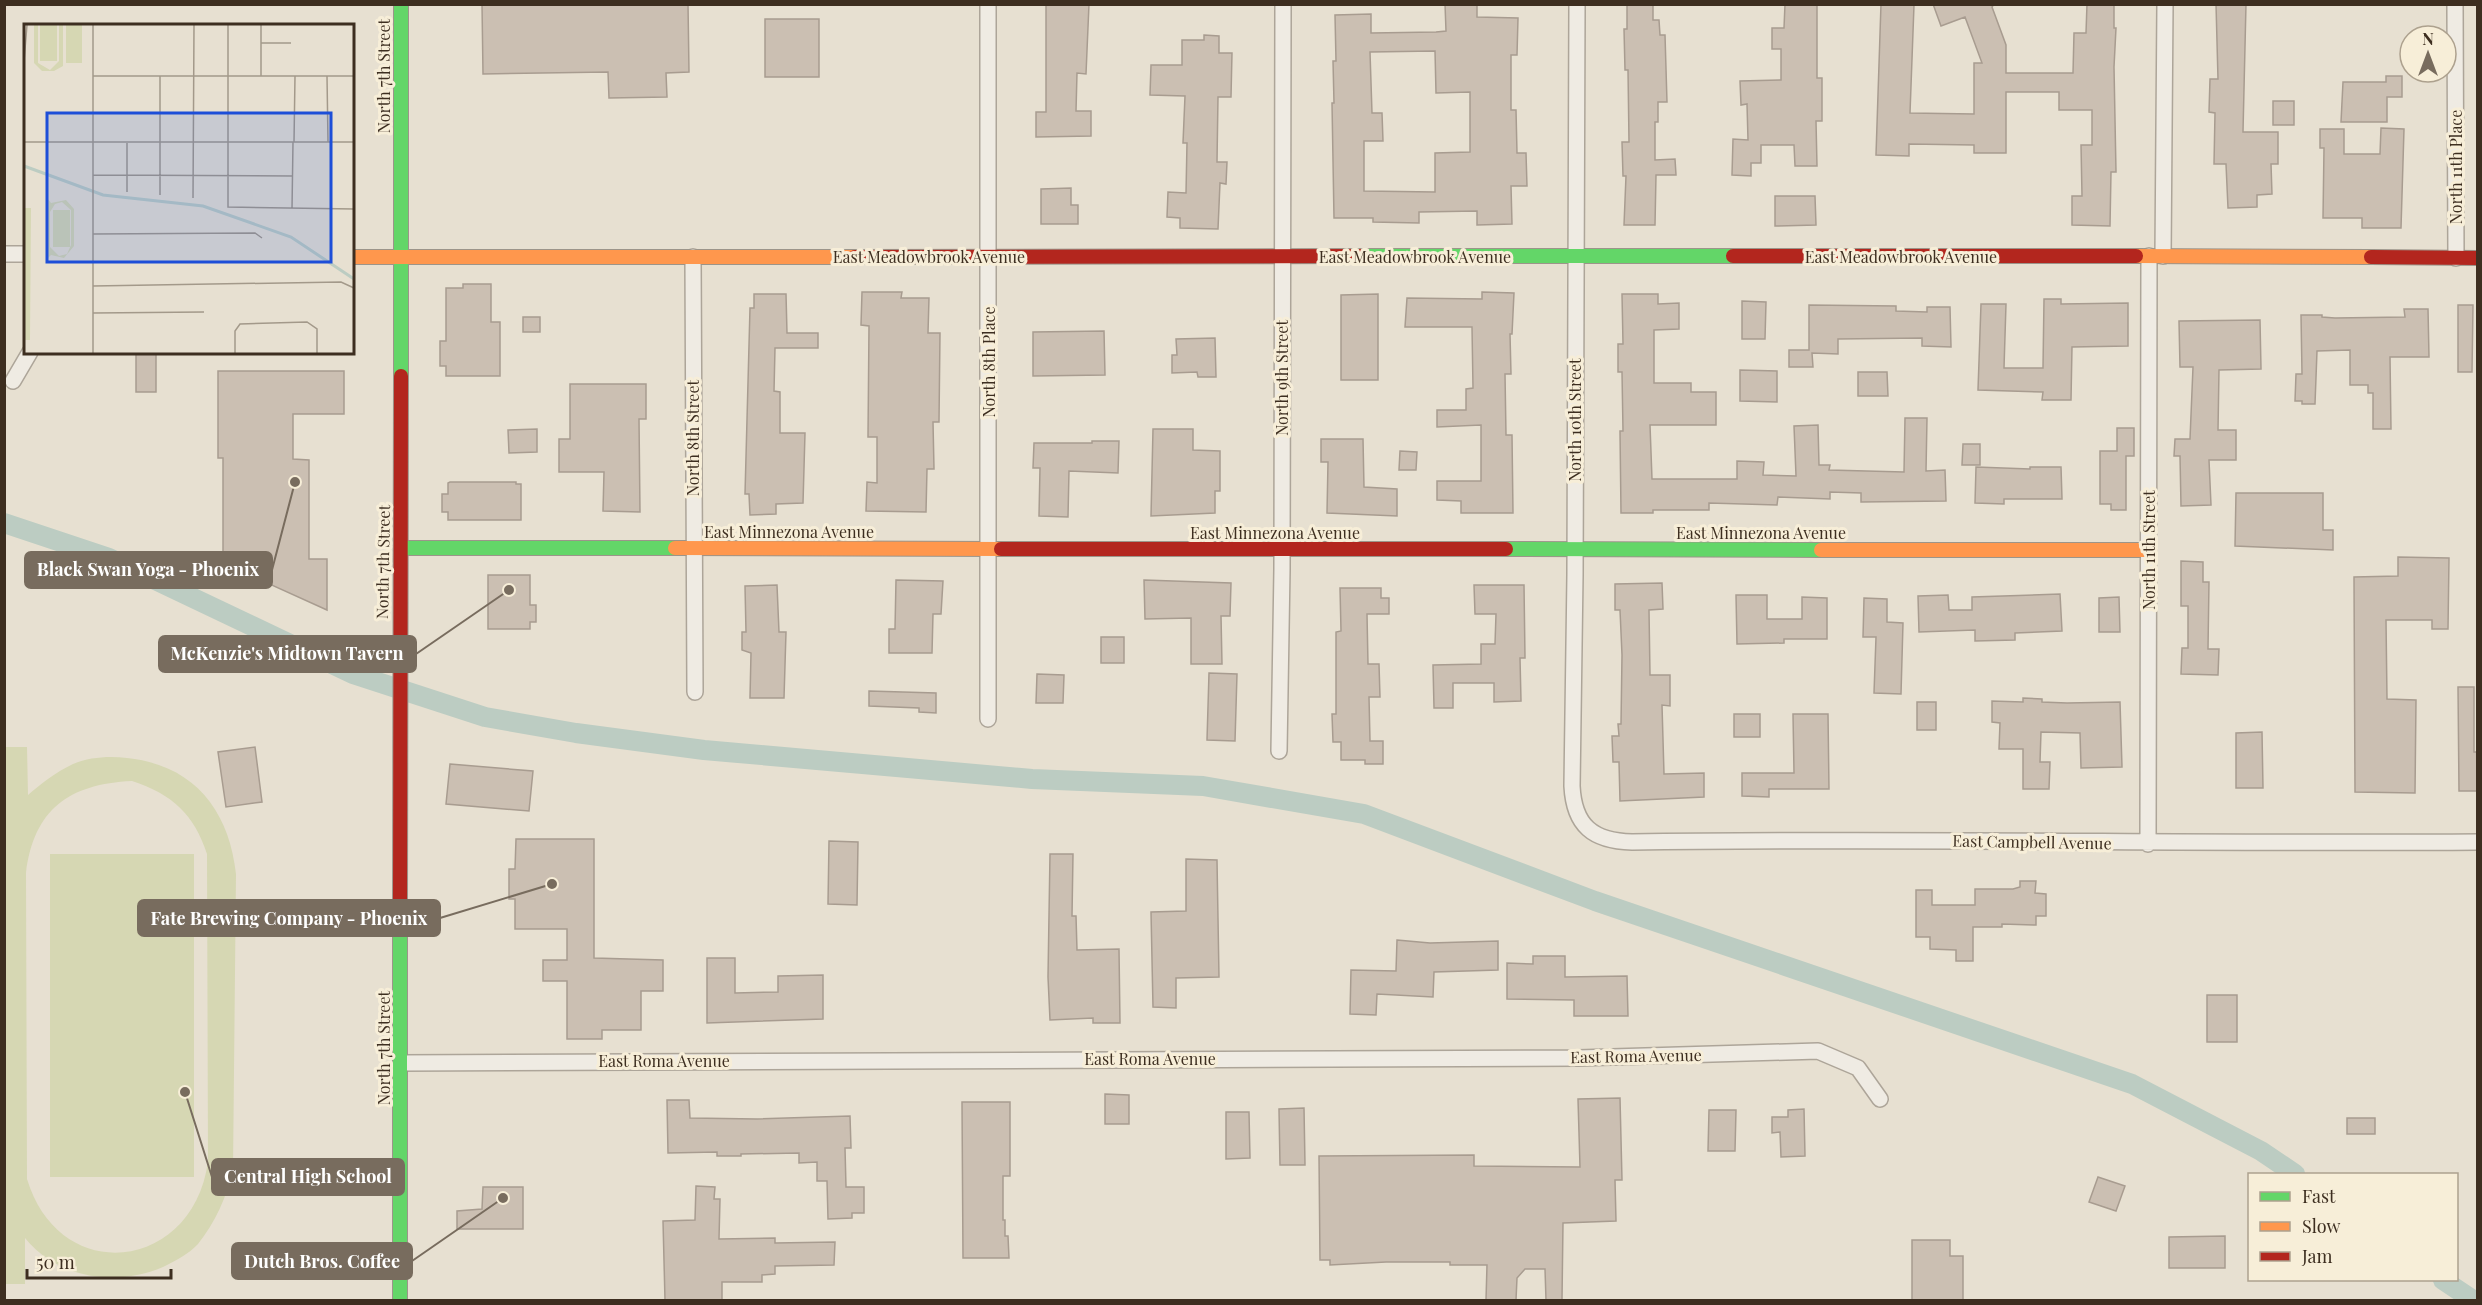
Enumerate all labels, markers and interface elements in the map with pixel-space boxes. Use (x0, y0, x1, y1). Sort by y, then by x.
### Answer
street label: North 7th Street (373, 18, 394, 133)
inset map (24, 24, 354, 354)
north arrow (2398, 24, 2458, 84)
text: N (2422, 28, 2434, 49)
street label: North 11th Place (2445, 110, 2466, 224)
street label: East Meadowbrook Avenue (833, 246, 1025, 267)
street label: East Meadowbrook Avenue (1319, 246, 1511, 267)
street label: East Meadowbrook Avenue (1805, 246, 1997, 267)
street label: North 8th Place (978, 307, 999, 417)
street label: North 9th Street (1271, 320, 1292, 436)
street label: North 10th Street (1564, 358, 1585, 482)
street label: North 8th Street (682, 380, 703, 496)
street label: North 11th Street (2138, 490, 2159, 610)
street label: North 7th Street (371, 504, 394, 619)
street label: East Minnezona Avenue (704, 521, 874, 542)
street label: East Minnezona Avenue (1190, 522, 1360, 543)
street label: East Minnezona Avenue (1676, 522, 1846, 543)
callout: Black Swan Yoga - Phoenix (25, 552, 272, 588)
text: Black Swan Yoga - Phoenix (37, 557, 260, 581)
callout: McKenzie's Midtown Tavern (159, 636, 416, 672)
text: McKenzie's Midtown Tavern (170, 641, 404, 665)
street label: East Campbell Avenue (1952, 830, 2112, 853)
callout: Fate Brewing Company - Phoenix (138, 900, 440, 936)
text: Fate Brewing Company - Phoenix (150, 906, 428, 930)
street label: North 7th Street (373, 990, 394, 1105)
street label: East Roma Avenue (1570, 1044, 1702, 1067)
street label: East Roma Avenue (1084, 1048, 1216, 1069)
street label: East Roma Avenue (598, 1050, 730, 1071)
callout: Central High School (212, 1159, 404, 1195)
text: Central High School (224, 1164, 392, 1188)
legend (2248, 1173, 2458, 1281)
text: Fast (2302, 1184, 2336, 1208)
text: Slow (2302, 1214, 2340, 1238)
scale bar (27, 1242, 171, 1280)
callout: Dutch Bros. Coffee (232, 1243, 412, 1279)
text: Jam (2301, 1244, 2332, 1268)
text: Dutch Bros. Coffee (244, 1249, 400, 1273)
text: 50 m (36, 1250, 75, 1274)

